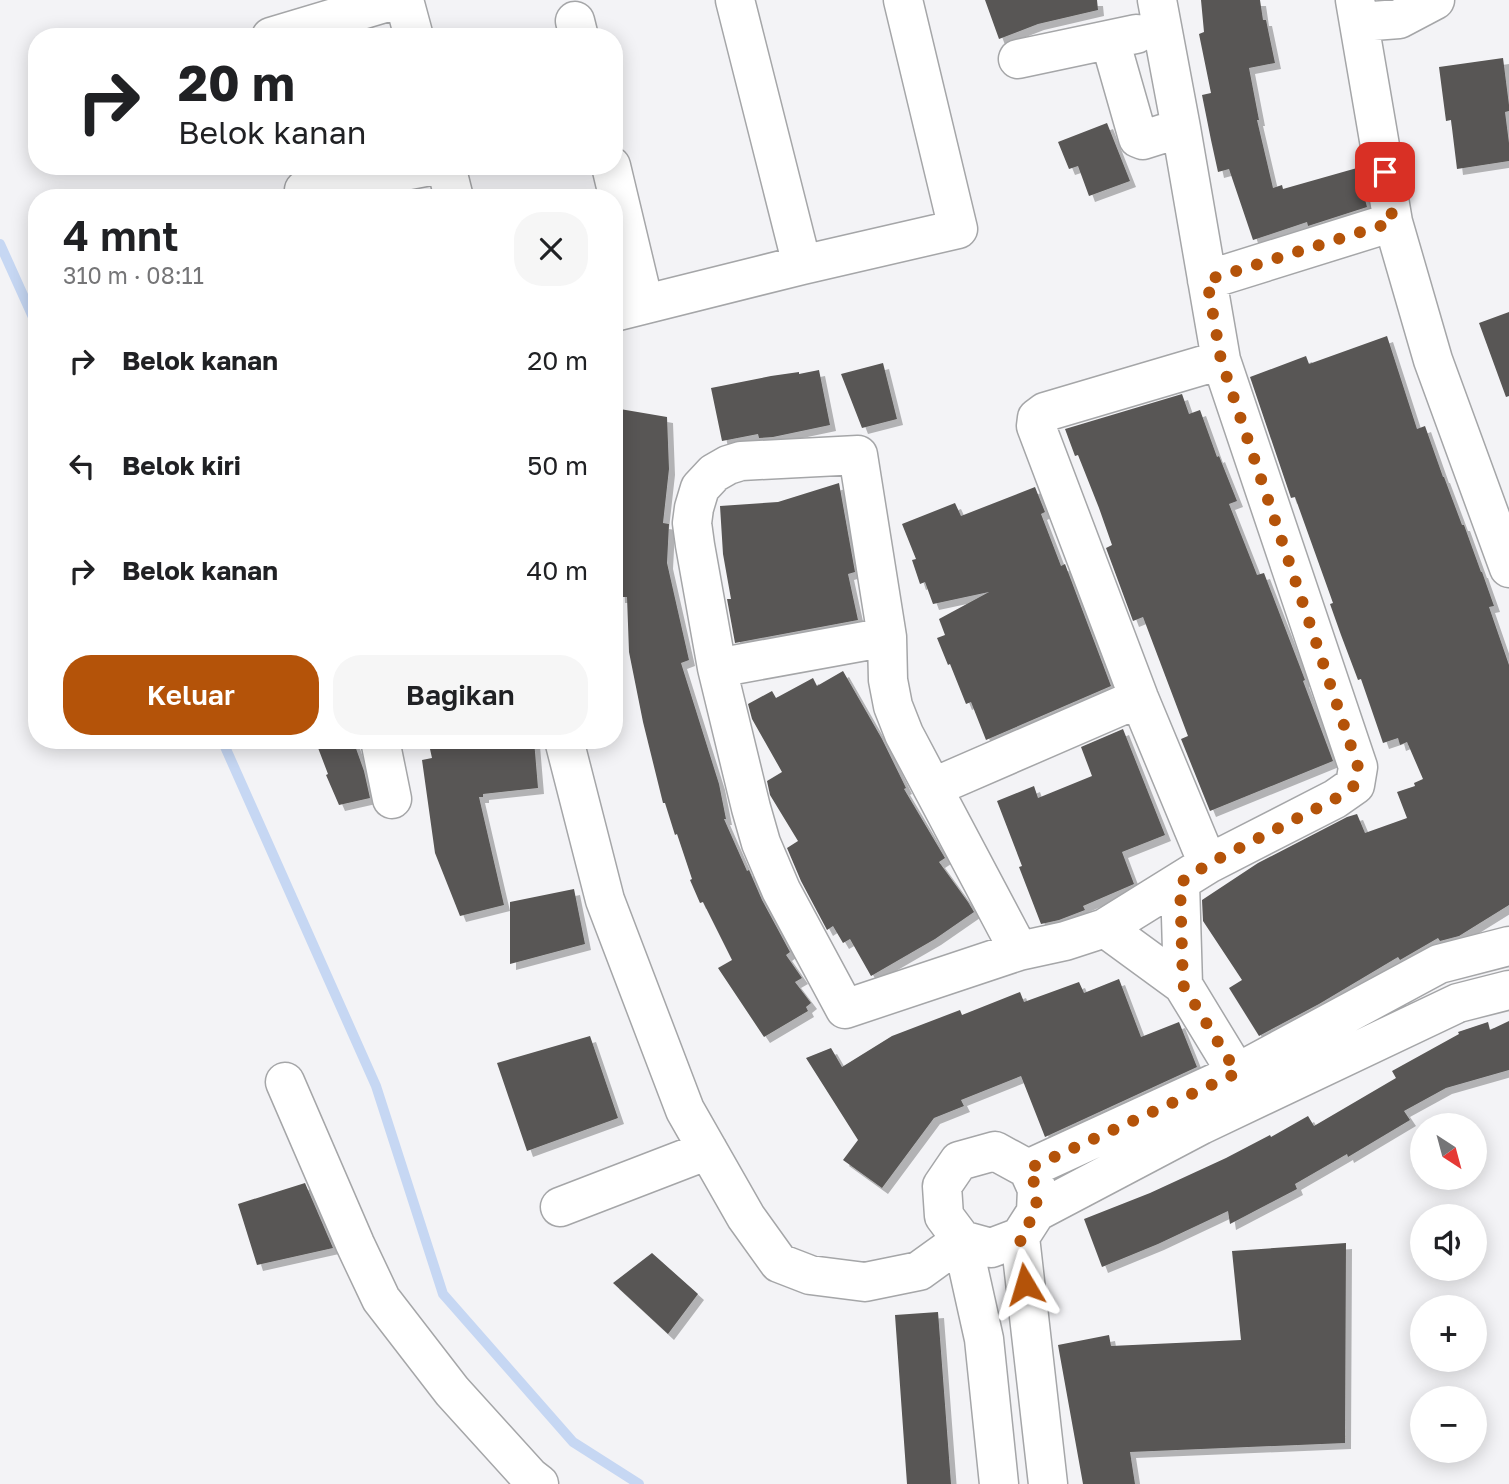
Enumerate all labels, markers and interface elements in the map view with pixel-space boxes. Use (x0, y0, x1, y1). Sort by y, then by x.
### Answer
text: 20 m (178, 53, 295, 112)
icon: right (63, 56, 154, 147)
text: Belok kanan (178, 113, 366, 151)
pin (1355, 142, 1415, 202)
icon: arrive (1366, 153, 1404, 191)
text: 4 mnt (63, 210, 179, 260)
button: close (514, 212, 588, 286)
text: 310 m · 08:11 (63, 261, 204, 289)
icon: right (63, 342, 101, 380)
text: Belok kanan (122, 345, 278, 376)
text: 20 m (527, 345, 588, 376)
icon: left (63, 447, 101, 485)
text: Belok kiri (122, 450, 241, 481)
text: 50 m (527, 450, 588, 481)
icon: right (63, 552, 101, 590)
text: Belok kanan (122, 555, 278, 586)
text: 40 m (527, 555, 588, 586)
button: Keluar (63, 655, 319, 735)
button: Bagikan (333, 655, 588, 735)
north arrow (1410, 1113, 1488, 1190)
map controls (1410, 1113, 1487, 1463)
button: sound (1410, 1204, 1487, 1281)
position arrow (988, 1247, 1062, 1321)
button: + (1410, 1295, 1487, 1372)
button: − (1410, 1386, 1487, 1463)

